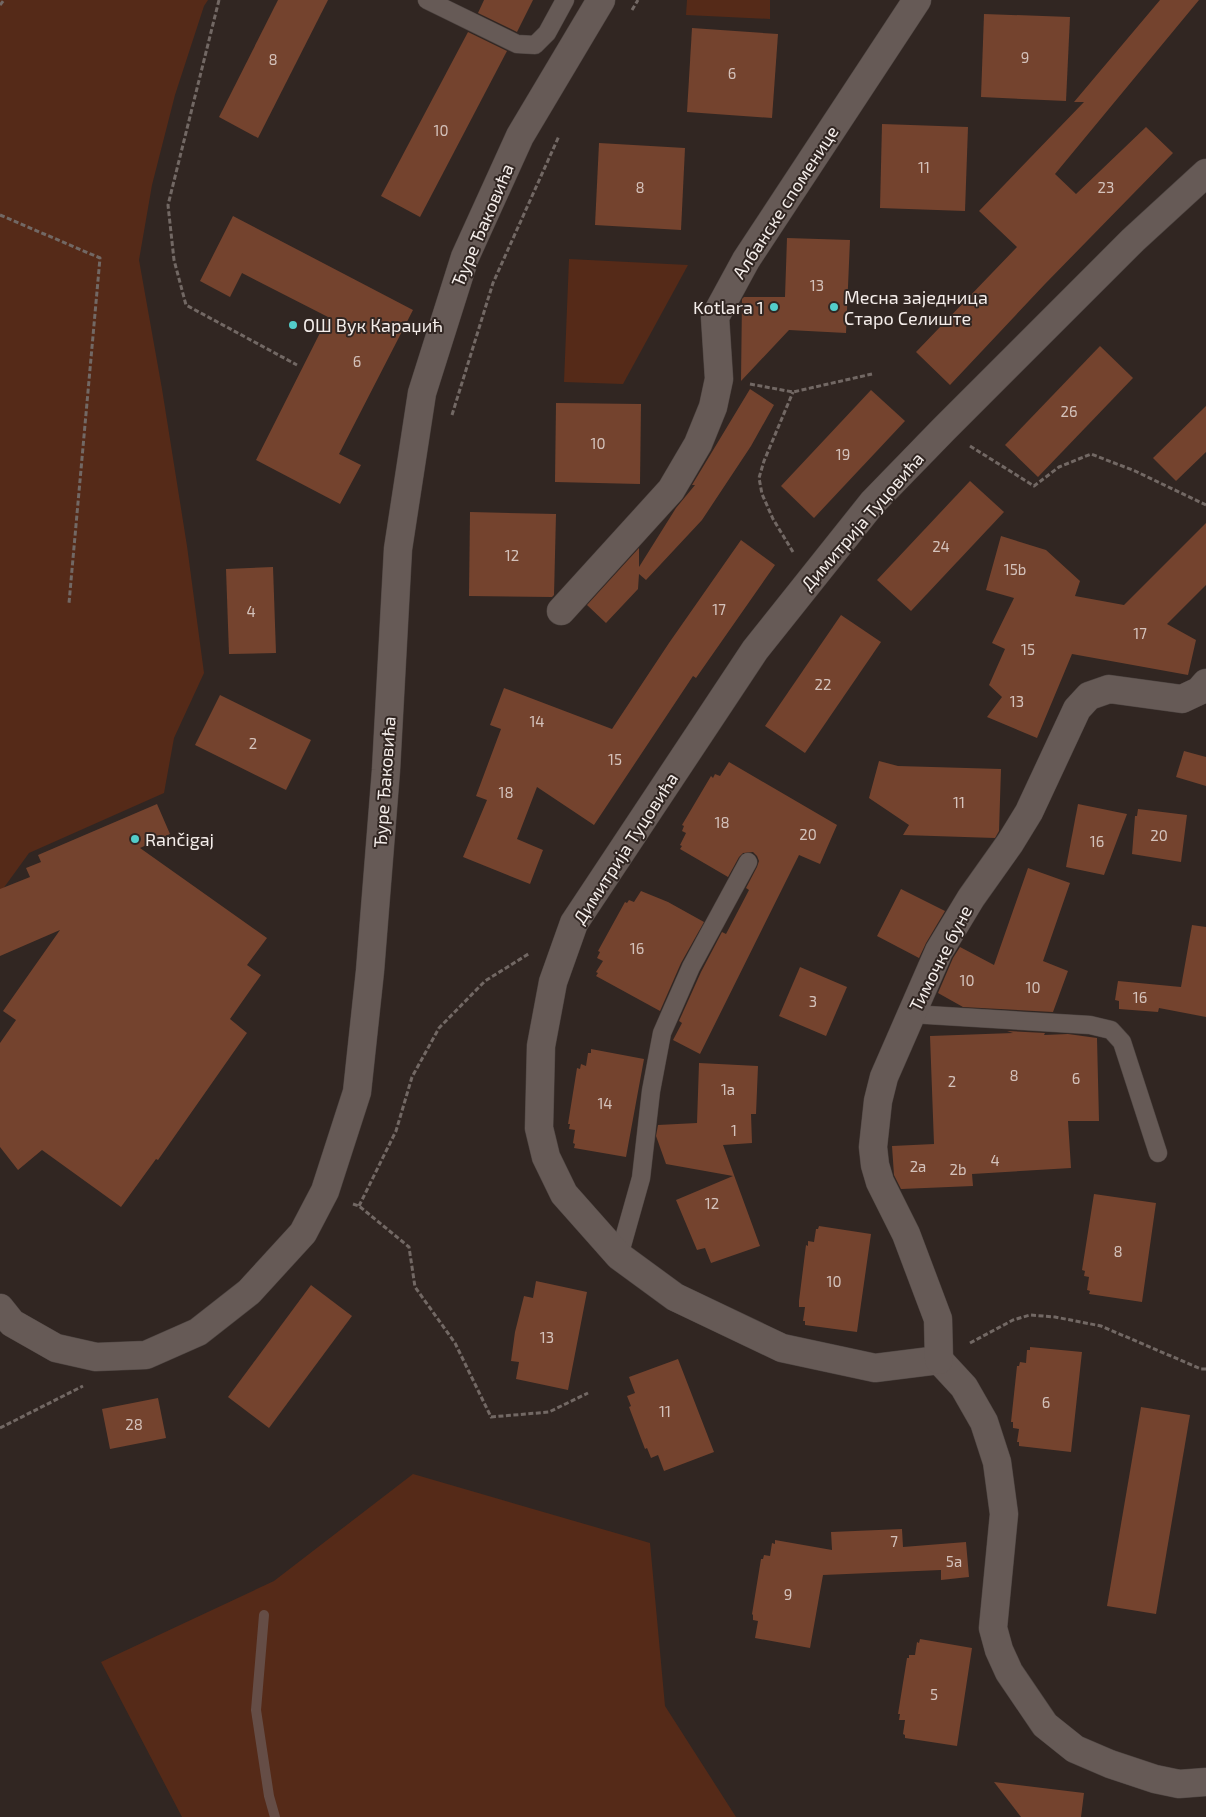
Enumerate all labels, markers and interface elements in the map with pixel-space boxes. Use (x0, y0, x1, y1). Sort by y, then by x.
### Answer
house number: 9 (1021, 48, 1029, 66)
house number: 8 (268, 50, 278, 68)
house number: 6 (728, 64, 736, 82)
house number: 10 (433, 121, 449, 139)
street label: Албанске споменице (727, 121, 843, 283)
house number: 11 (918, 158, 930, 176)
street label: Ђуре Ђаковића (446, 160, 518, 290)
house number: 8 (635, 178, 645, 196)
house number: 23 (1098, 178, 1114, 196)
house number: 13 (810, 276, 824, 294)
place label: Месна заједница Старо Селиште (844, 286, 988, 329)
place label: Kotlara 1 (693, 296, 764, 318)
marker: Kotlara 1 (768, 301, 780, 313)
marker: Месна заједница Старо Селиште (828, 301, 840, 313)
place label: ОШ Вук Караџић (303, 314, 443, 336)
marker: ОШ Вук Караџић (287, 319, 299, 331)
house number: 6 (353, 352, 361, 370)
house number: 26 (1060, 402, 1078, 420)
house number: 10 (590, 434, 606, 452)
house number: 19 (836, 445, 850, 463)
street label: Димитрија Туцовића (796, 447, 928, 595)
house number: 24 (932, 537, 950, 555)
house number: 12 (505, 546, 519, 564)
house number: 15b (1004, 560, 1026, 578)
house number: 17 (712, 600, 726, 618)
house number: 4 (246, 602, 256, 620)
house number: 17 (1133, 624, 1147, 642)
house number: 15 (1021, 640, 1035, 658)
house number: 22 (815, 675, 831, 693)
house number: 13 (1010, 692, 1024, 710)
house number: 14 (529, 712, 545, 730)
street label: Ђуре Ђаковића (368, 716, 400, 848)
house number: 2 (249, 734, 257, 752)
house number: 15 (608, 750, 622, 768)
street label: Димитрија Туцовића (568, 768, 682, 928)
house number: 18 (498, 783, 514, 801)
house number: 11 (953, 793, 965, 811)
house number: 18 (714, 813, 730, 831)
house number: 20 (799, 825, 817, 843)
house number: 20 (1150, 826, 1168, 844)
place label: Rančigaj (145, 828, 214, 850)
house number: 16 (1090, 832, 1104, 850)
marker: Rančigaj (129, 833, 141, 845)
street label: Тимочке буне (904, 901, 976, 1015)
house number: 16 (630, 939, 644, 957)
house number: 10 (959, 971, 975, 989)
house number: 10 (1025, 978, 1041, 996)
house number: 16 (1133, 988, 1147, 1006)
house number: 3 (809, 992, 817, 1010)
house number: 8 (1009, 1066, 1019, 1084)
house number: 6 (1072, 1069, 1080, 1087)
house number: 2 (948, 1072, 956, 1090)
house number: 1a (721, 1080, 735, 1098)
house number: 14 (597, 1094, 613, 1112)
house number: 1 (731, 1121, 737, 1139)
house number: 4 (990, 1151, 1000, 1169)
house number: 2a (910, 1157, 926, 1175)
house number: 2b (950, 1160, 966, 1178)
house number: 12 (705, 1194, 719, 1212)
house number: 8 (1113, 1242, 1123, 1260)
house number: 10 (826, 1272, 842, 1290)
house number: 13 (540, 1328, 554, 1346)
house number: 6 (1042, 1393, 1050, 1411)
house number: 11 (659, 1402, 671, 1420)
house number: 28 (125, 1415, 143, 1433)
house number: 7 (890, 1532, 898, 1550)
house number: 5a (946, 1552, 962, 1570)
house number: 9 (784, 1585, 792, 1603)
house number: 5 (930, 1685, 938, 1703)

